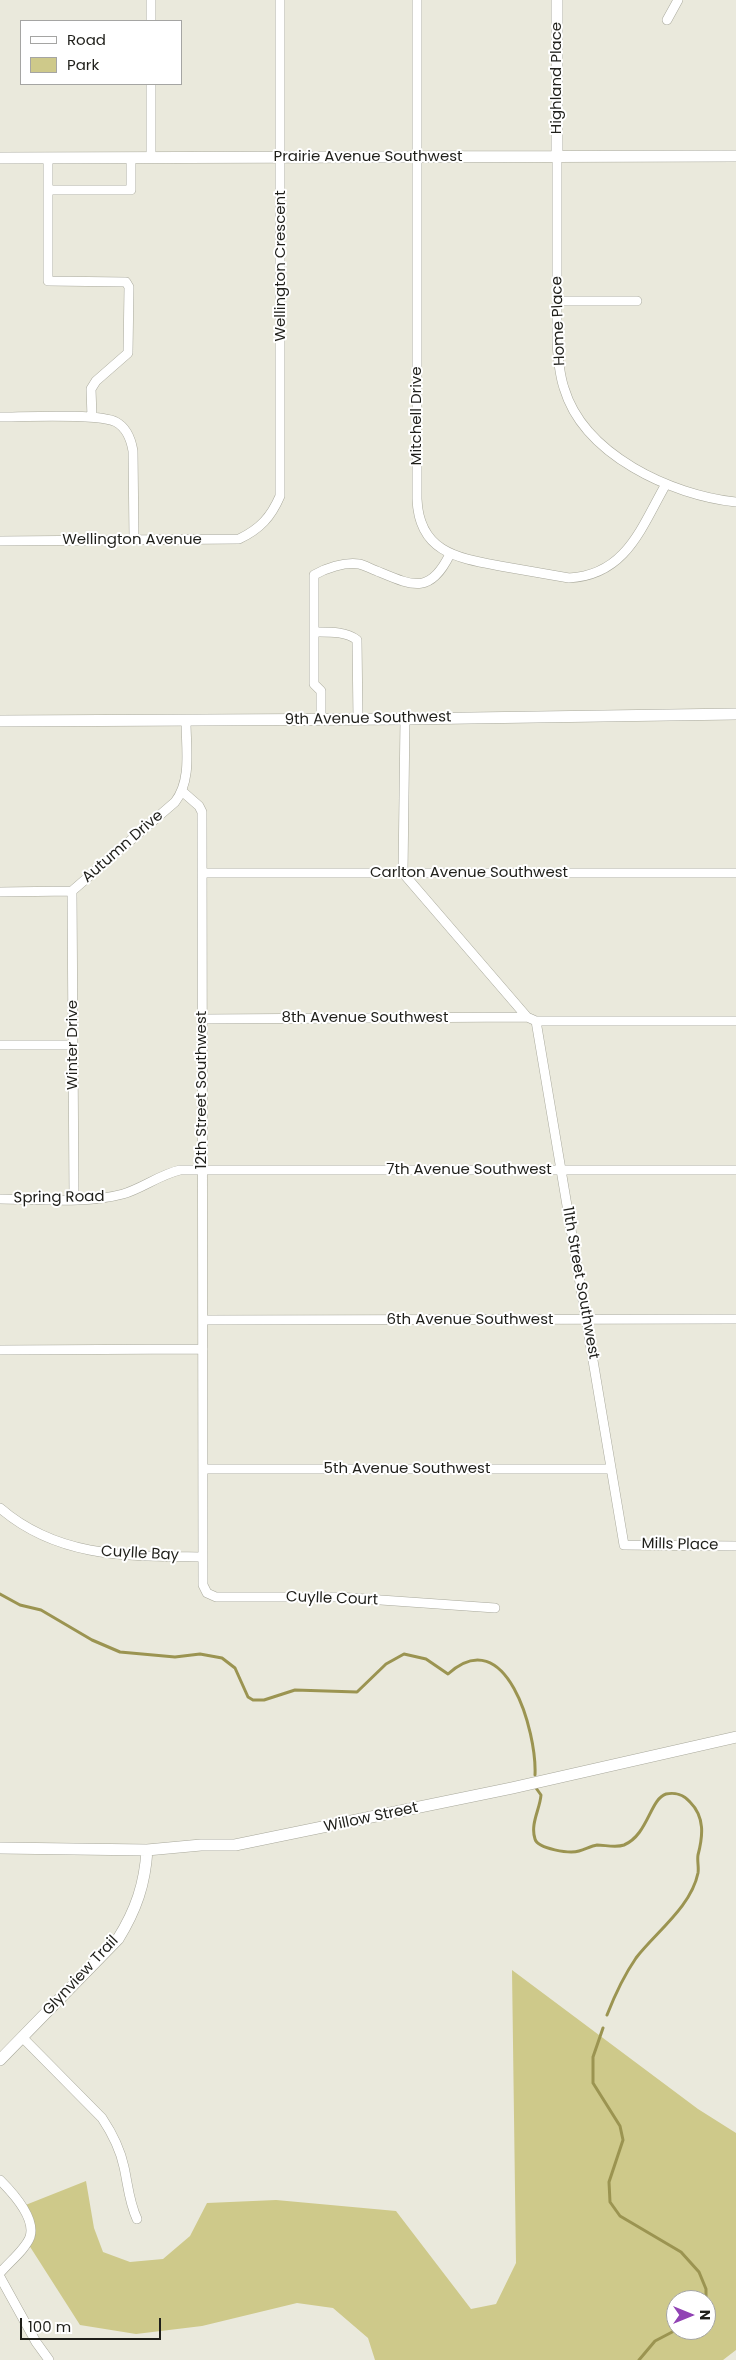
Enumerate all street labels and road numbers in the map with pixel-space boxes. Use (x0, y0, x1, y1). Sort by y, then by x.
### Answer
street label: Highland Place (548, 22, 566, 134)
street label: Prairie Avenue Southwest (274, 148, 462, 166)
street label: Wellington Crescent (272, 190, 290, 342)
street label: Home Place (548, 276, 570, 366)
street label: Mitchell Drive (408, 366, 426, 466)
street label: Wellington Avenue (62, 531, 202, 549)
street label: 9th Avenue Southwest (284, 709, 452, 729)
street label: Autumn Drive (79, 807, 167, 887)
street label: Carlton Avenue Southwest (370, 864, 568, 882)
street label: Winter Drive (64, 1000, 82, 1090)
street label: 8th Avenue Southwest (282, 1009, 448, 1027)
street label: 12th Street Southwest (193, 1011, 211, 1169)
street label: 7th Avenue Southwest (386, 1161, 552, 1179)
street label: Spring Road (13, 1188, 105, 1208)
street label: 11th Street Southwest (558, 1205, 602, 1361)
street label: 6th Avenue Southwest (387, 1311, 553, 1329)
street label: 5th Avenue Southwest (324, 1460, 490, 1478)
street label: Mills Place (641, 1535, 719, 1555)
street label: Cuylle Bay (101, 1543, 179, 1565)
street label: Cuylle Court (286, 1588, 378, 1610)
street label: Willow Street (322, 1799, 420, 1837)
street label: Glynview Trail (40, 1932, 122, 2020)

